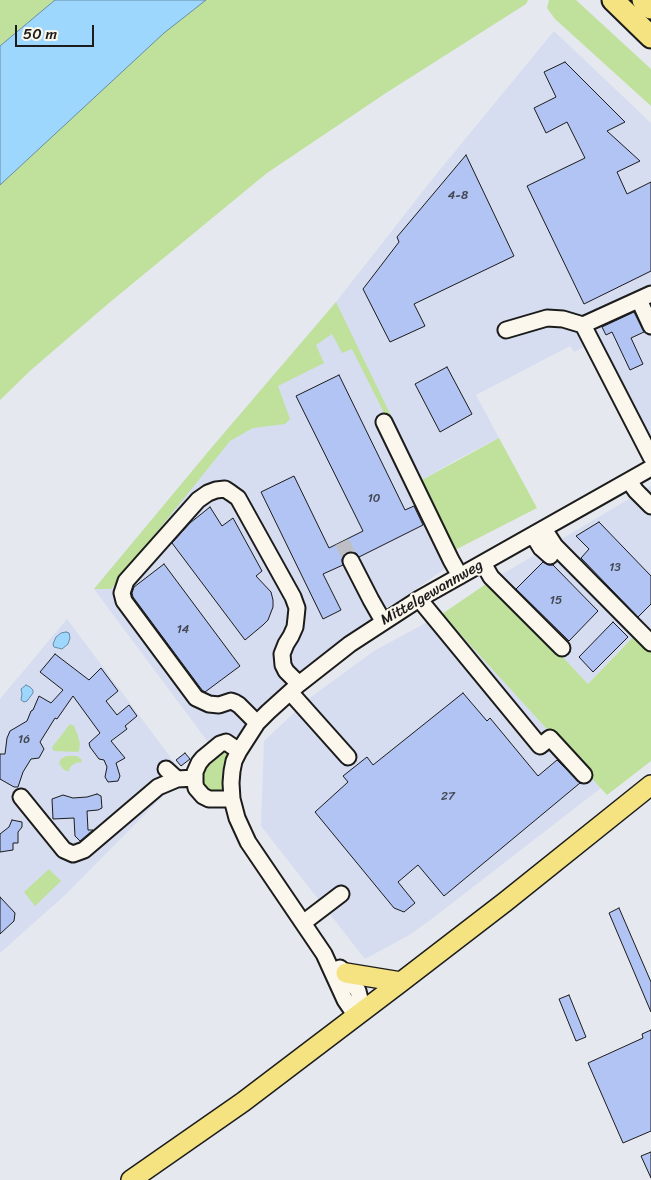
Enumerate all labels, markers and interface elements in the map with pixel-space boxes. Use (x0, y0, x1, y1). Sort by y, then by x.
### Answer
scale bar (18, 15, 96, 47)
text: 50 m (23, 21, 57, 47)
house number: 4-8 (448, 189, 468, 203)
house number: 10 (368, 492, 380, 506)
street label: Mittelgewannweg (378, 556, 486, 630)
house number: 13 (609, 561, 621, 575)
house number: 15 (550, 594, 562, 608)
house number: 14 (177, 623, 189, 637)
house number: 16 (18, 733, 30, 747)
house number: 27 (441, 790, 455, 804)

